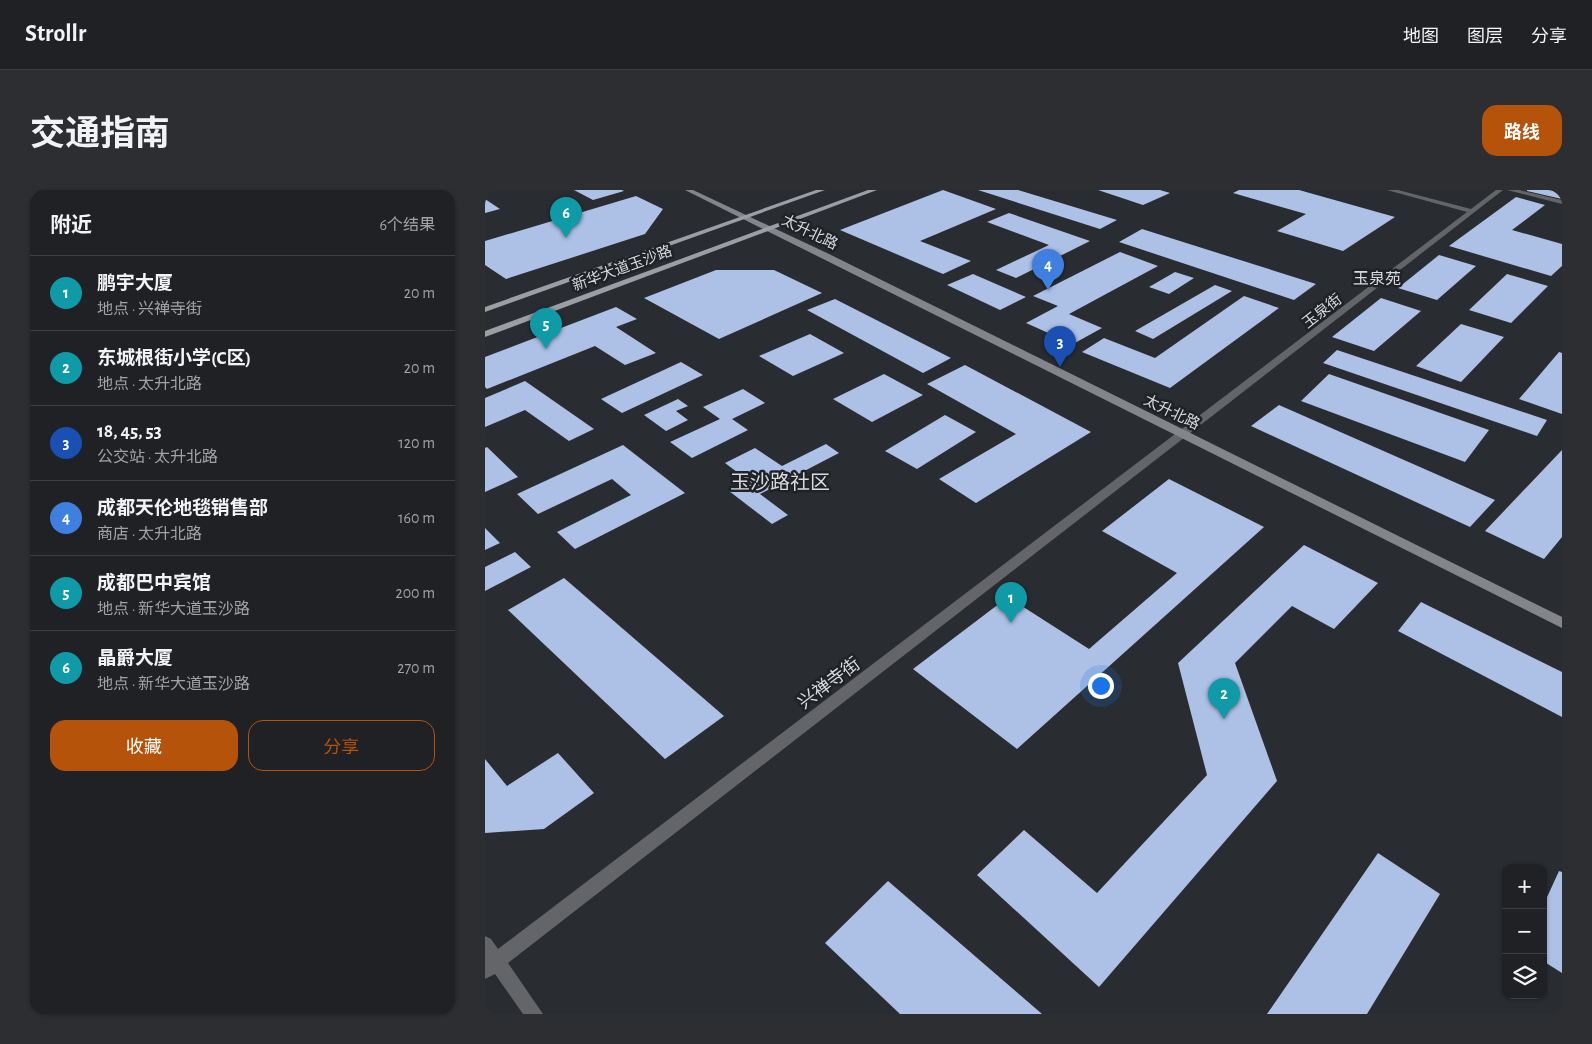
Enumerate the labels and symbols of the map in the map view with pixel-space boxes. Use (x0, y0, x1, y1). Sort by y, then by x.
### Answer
pin: 6 (550, 197, 582, 238)
street label: 太升北路 (780, 211, 841, 252)
street label: 新华大道玉沙路 (570, 242, 674, 293)
pin: 4 (1032, 249, 1064, 290)
district label: 玉泉苑 (1353, 270, 1401, 287)
street label: 玉泉街 (1299, 291, 1345, 331)
pin: 5 (530, 308, 562, 349)
pin: 3 (1044, 326, 1076, 367)
street label: 太升北路 (1142, 391, 1203, 432)
district label: 玉沙路社区 (730, 472, 830, 493)
pin: 1 (995, 582, 1027, 623)
street label: 兴禅寺街 (794, 653, 864, 713)
your location (1088, 673, 1114, 699)
pin: 2 (1208, 678, 1240, 719)

